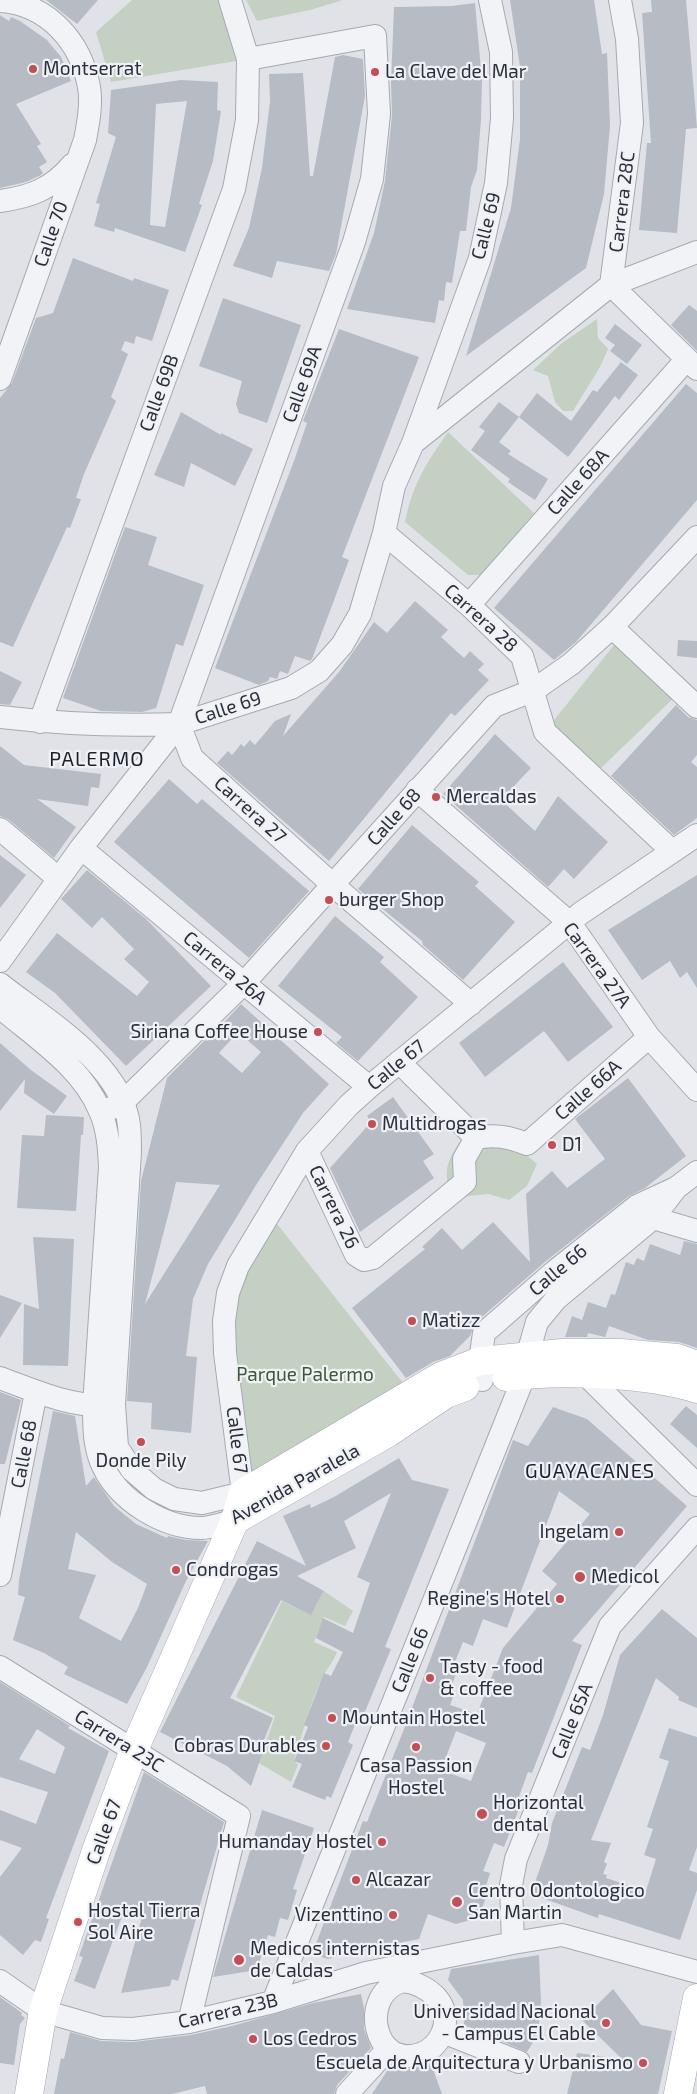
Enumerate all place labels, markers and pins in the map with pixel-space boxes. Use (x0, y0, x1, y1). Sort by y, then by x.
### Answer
place label: Montserrat (43, 58, 141, 80)
place label: La Clave del Mar (385, 61, 526, 83)
marker: Montserrat (27, 63, 39, 75)
marker: La Clave del Mar (369, 66, 381, 78)
place label: Mercaldas (446, 786, 537, 808)
marker: Mercaldas (430, 791, 442, 803)
place label: burger Shop (339, 889, 444, 911)
marker: burger Shop (323, 894, 335, 906)
place label: Siriana Coffee House (130, 1021, 308, 1043)
marker: Siriana Coffee House (312, 1026, 324, 1038)
place label: Multidrogas (382, 1113, 487, 1135)
marker: Multidrogas (366, 1118, 378, 1130)
place label: D1 (562, 1134, 582, 1156)
marker: D1 (546, 1139, 558, 1151)
place label: Matizz (422, 1310, 480, 1332)
marker: Matizz (406, 1315, 418, 1327)
marker: Donde Pily (135, 1436, 147, 1448)
place label: Donde Pily (96, 1450, 186, 1472)
place label: Ingelam (540, 1521, 609, 1543)
marker: Ingelam (613, 1526, 625, 1538)
place label: Condrogas (186, 1559, 278, 1581)
marker: Condrogas (170, 1564, 182, 1576)
place label: Medicol (591, 1566, 659, 1588)
marker: Medicol (573, 1570, 587, 1584)
place label: Regine's Hotel (427, 1588, 550, 1610)
marker: Regine's Hotel (554, 1593, 566, 1605)
place label: Tasty - food & coffee (440, 1656, 543, 1700)
marker: Tasty - food & coffee (424, 1672, 436, 1684)
place label: Mountain Hostel (342, 1707, 485, 1729)
marker: Mountain Hostel (326, 1712, 338, 1724)
place label: Cobras Durables (174, 1735, 316, 1757)
marker: Cobras Durables (320, 1740, 332, 1752)
marker: Casa Passion Hostel (410, 1741, 422, 1753)
place label: Casa Passion Hostel (360, 1755, 472, 1799)
place label: Horizontal dental (493, 1792, 584, 1836)
marker: Horizontal dental (475, 1807, 489, 1821)
place label: Humanday Hostel (219, 1831, 372, 1853)
marker: Humanday Hostel (376, 1836, 388, 1848)
place label: Alcazar (366, 1869, 431, 1891)
marker: Alcazar (350, 1874, 362, 1886)
place label: Centro Odontologico San Martin (468, 1880, 645, 1924)
marker: Centro Odontologico San Martin (450, 1895, 464, 1909)
place label: Hostal Tierra Sol Aire (88, 1900, 200, 1944)
place label: Vizenttino (295, 1904, 383, 1926)
marker: Vizenttino (387, 1909, 399, 1921)
marker: Hostal Tierra Sol Aire (72, 1916, 84, 1928)
place label: Medicos internistas de Caldas (250, 1938, 420, 1982)
marker: Medicos internistas de Caldas (232, 1953, 246, 1967)
place label: Universidad Nacional - Campus El Cable (413, 2001, 596, 2045)
marker: Universidad Nacional - Campus El Cable (600, 2017, 612, 2029)
place label: Los Cedros (263, 2028, 357, 2050)
marker: Los Cedros (247, 2033, 259, 2045)
place label: Escuela de Arquitectura y Urbanismo (315, 2052, 633, 2074)
marker: Escuela de Arquitectura y Urbanismo (637, 2057, 649, 2069)

